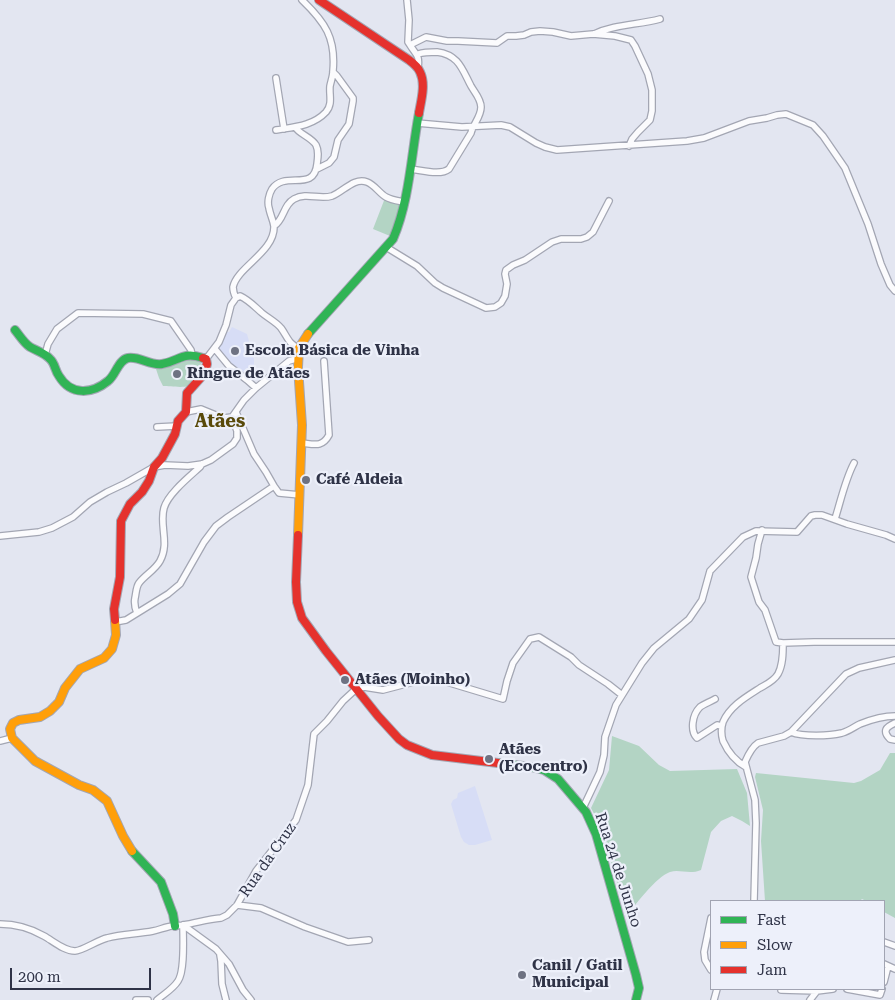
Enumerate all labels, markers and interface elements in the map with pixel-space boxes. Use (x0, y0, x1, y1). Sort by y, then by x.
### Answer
place label: Escola Básica de Vinha (245, 342, 419, 360)
marker: Escola Básica de Vinha (229, 345, 241, 357)
place label: Ringue de Atães (187, 365, 310, 383)
marker: Ringue de Atães (171, 368, 183, 380)
district label: Atães (195, 411, 245, 433)
place label: Café Aldeia (316, 471, 403, 489)
marker: Café Aldeia (300, 474, 312, 486)
place label: Atães (Moinho) (355, 671, 470, 689)
marker: Atães (Moinho) (339, 674, 351, 686)
place label: Atães (Ecocentro) (499, 741, 588, 776)
marker: Atães (Ecocentro) (483, 753, 495, 765)
street label: Rua 24 de Junho (591, 810, 645, 930)
street label: Rua da Cruz (236, 819, 300, 901)
legend (710, 900, 885, 990)
text: Fast (757, 911, 786, 929)
text: Slow (757, 936, 792, 954)
place label: Canil / Gatil Municipal (532, 957, 622, 992)
scale bar (12, 958, 154, 990)
text: Jam (757, 961, 787, 979)
text: 200 m (18, 968, 61, 986)
marker: Canil / Gatil Municipal (516, 969, 528, 981)

